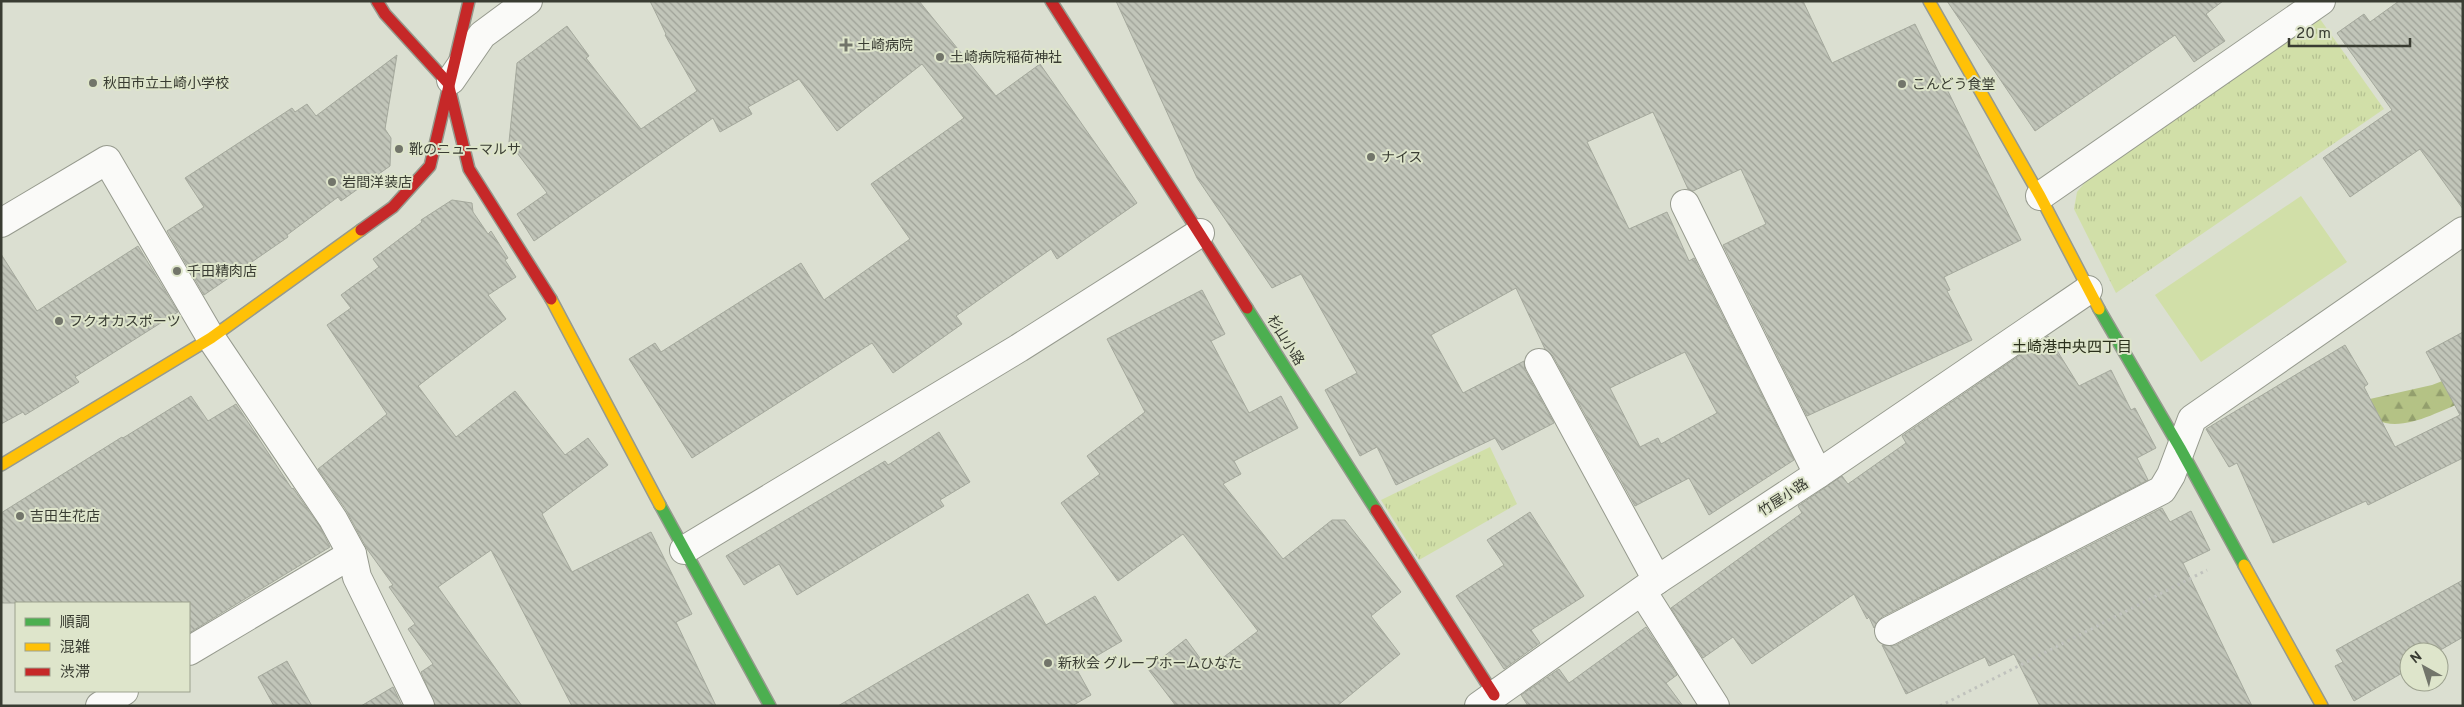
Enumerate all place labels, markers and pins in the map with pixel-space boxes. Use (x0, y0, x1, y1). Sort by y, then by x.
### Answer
marker: 土崎病院 (839, 38, 853, 52)
place label: 土崎病院 (857, 38, 913, 55)
place label: 土崎病院稲荷神社 (950, 50, 1062, 67)
marker: 土崎病院稲荷神社 (934, 51, 946, 63)
place label: 秋田市立土崎小学校 (103, 76, 229, 93)
marker: 秋田市立土崎小学校 (87, 77, 99, 89)
place label: こんどう食堂 (1912, 77, 1996, 94)
marker: こんどう食堂 (1896, 78, 1908, 90)
place label: 靴のニューマルサ (409, 141, 521, 159)
marker: 靴のニューマルサ (393, 143, 405, 155)
place label: ナイス (1381, 150, 1423, 167)
marker: ナイス (1365, 151, 1377, 163)
place label: 岩間洋装店 (342, 175, 412, 192)
marker: 岩間洋装店 (326, 176, 338, 188)
place label: 千田精肉店 (187, 263, 257, 281)
marker: 千田精肉店 (171, 265, 183, 277)
place label: フクオカスポーツ (69, 314, 181, 331)
marker: フクオカスポーツ (53, 315, 65, 327)
place label: 吉田生花店 (30, 509, 100, 526)
marker: 吉田生花店 (14, 510, 26, 522)
place label: 新秋会 グループホームひなた (1058, 656, 1242, 673)
marker: 新秋会 グループホームひなた (1042, 657, 1054, 669)

